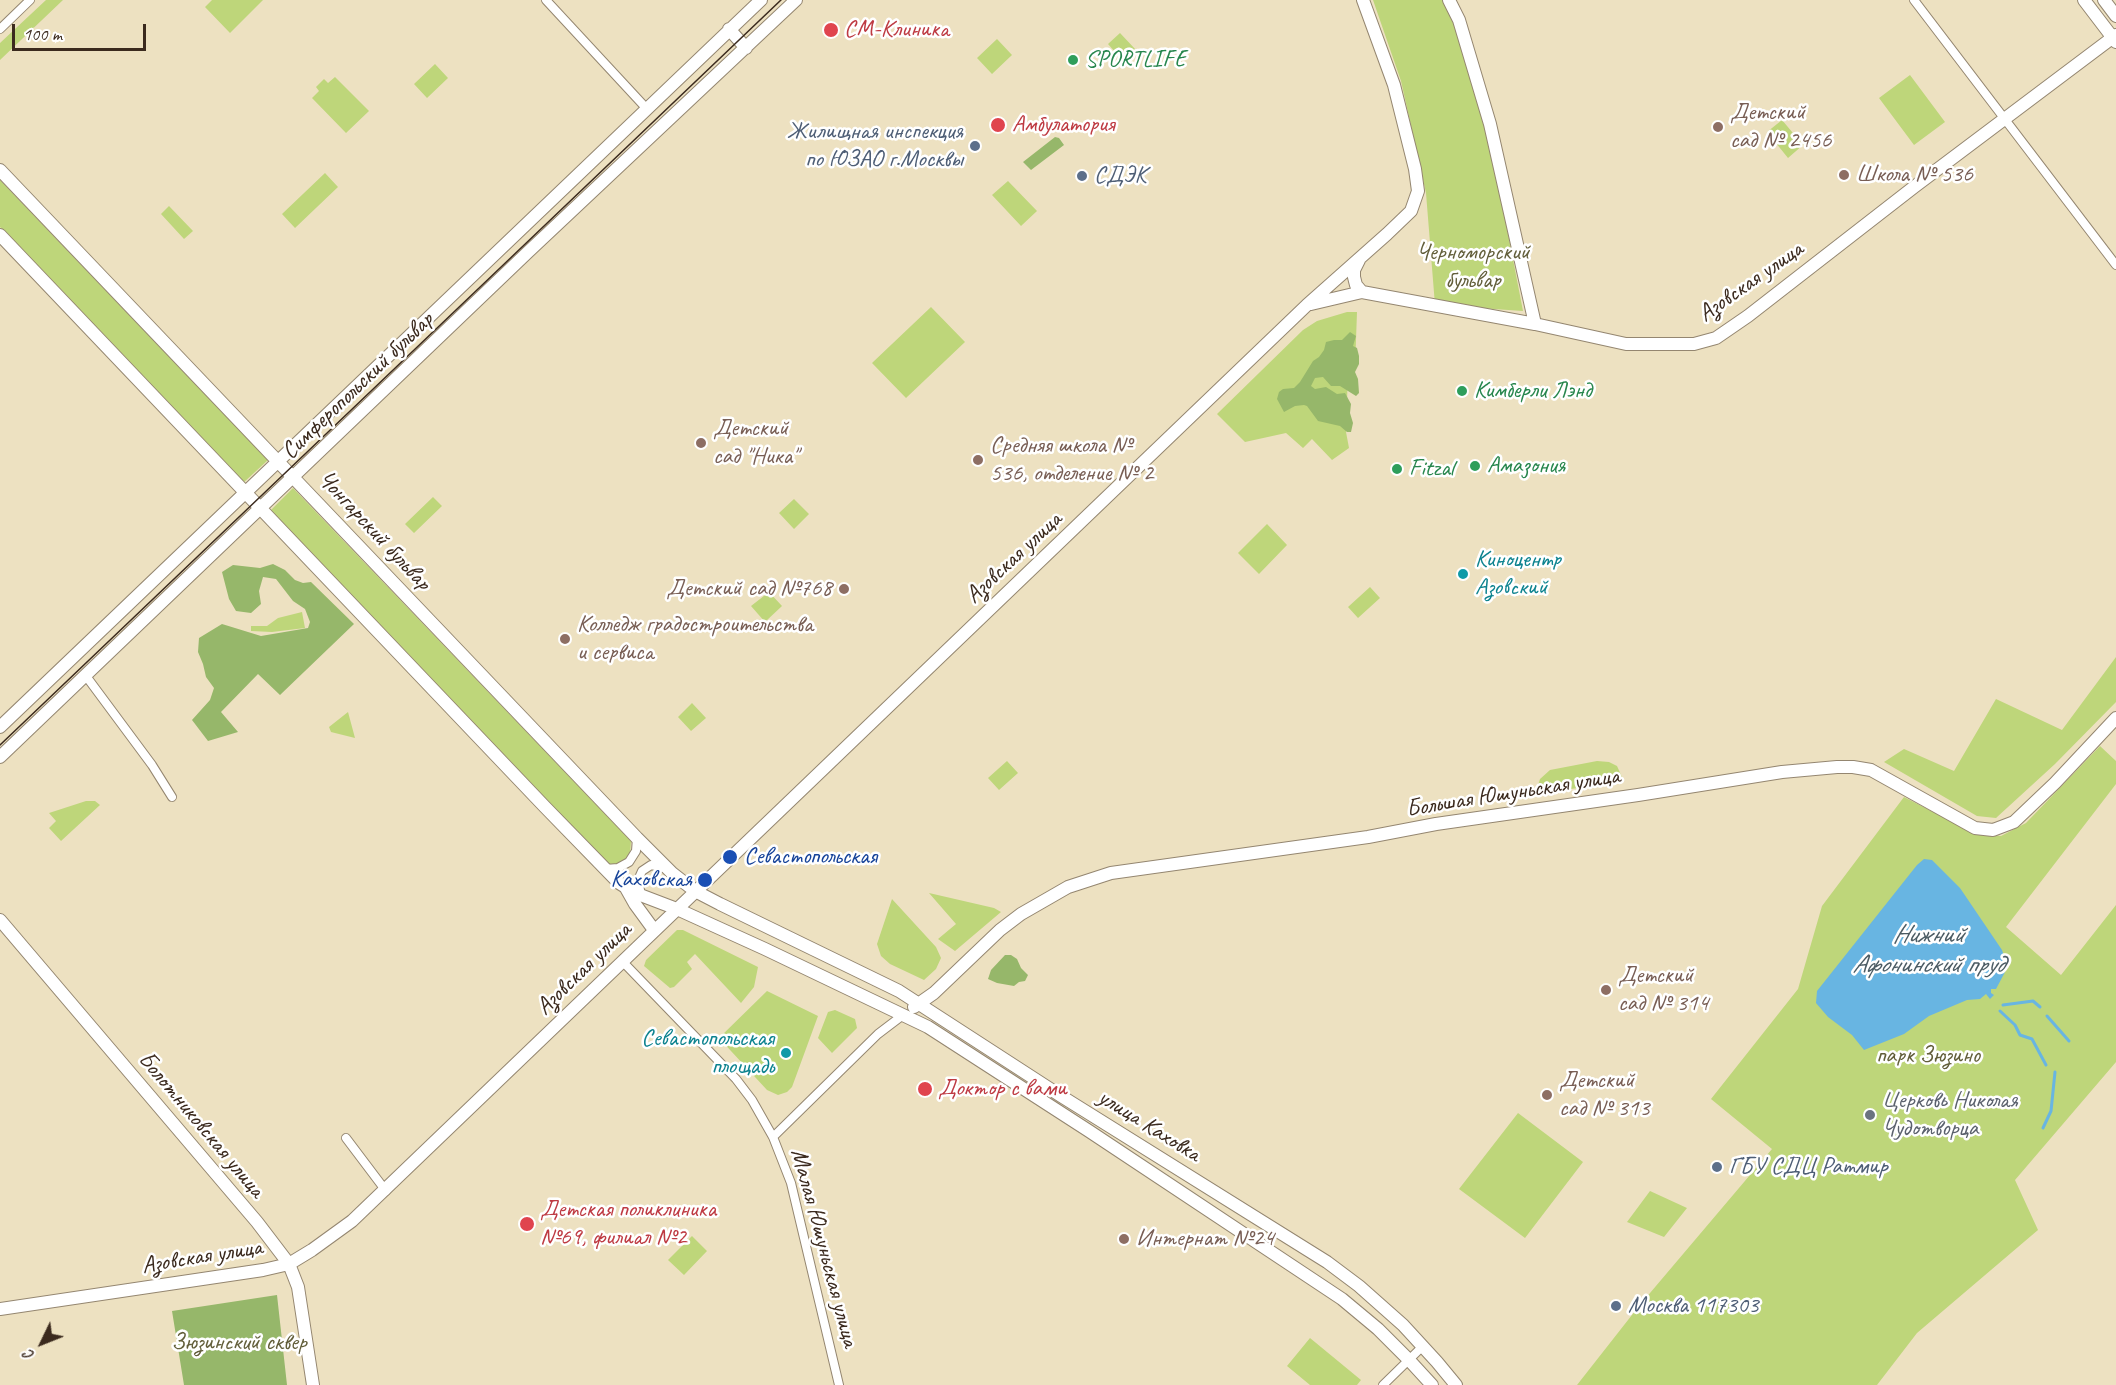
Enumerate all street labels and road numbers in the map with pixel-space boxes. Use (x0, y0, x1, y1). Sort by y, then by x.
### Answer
street label: Азовская улица (1693, 235, 1809, 329)
street label: Симферопольский бульвар (276, 306, 440, 466)
street label: Чонгарский бульвар (311, 465, 437, 597)
street label: Азовская улица (960, 506, 1068, 610)
street label: Большая Юшуньская улица (1404, 762, 1622, 824)
street label: Азовская улица (530, 916, 638, 1022)
street label: Болотниковская улица (132, 1046, 270, 1204)
street label: улица Каховка (1092, 1083, 1206, 1169)
street label: Малая Юшуньская улица (784, 1146, 864, 1350)
street label: Азовская улица (140, 1233, 264, 1281)

